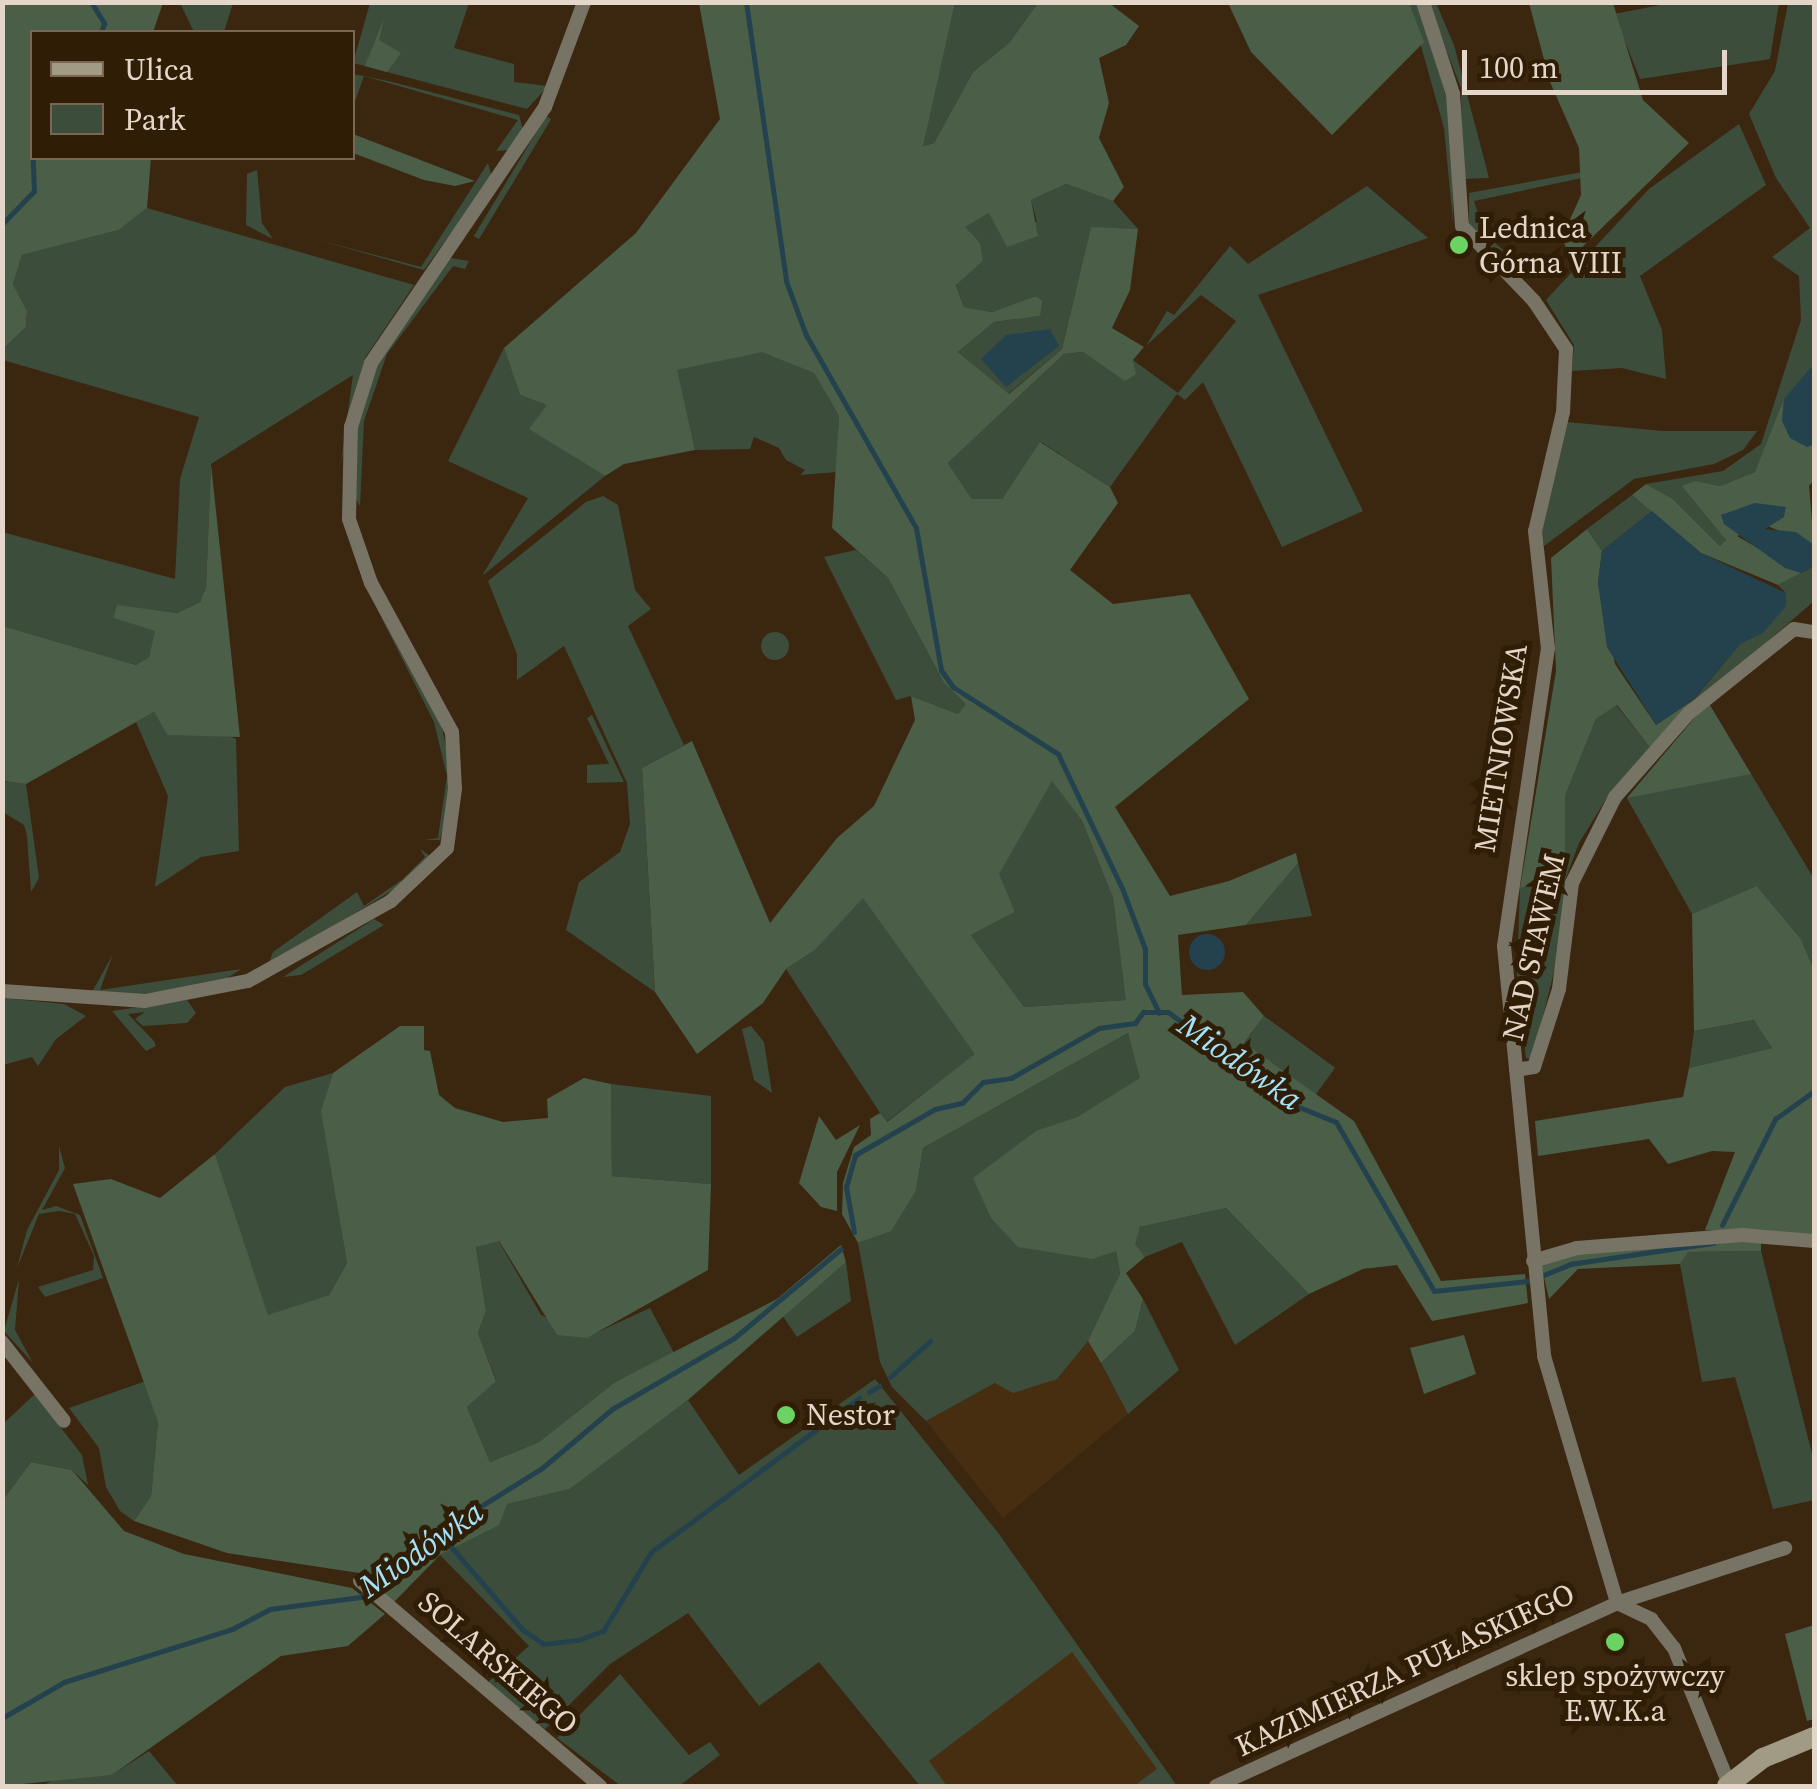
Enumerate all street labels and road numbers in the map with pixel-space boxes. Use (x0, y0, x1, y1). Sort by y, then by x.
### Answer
street label: MIETNIOWSKA (1467, 641, 1535, 855)
street label: NAD STAWEM (1495, 850, 1573, 1044)
street label: KAZIMIERZA PUŁASKIEGO (1230, 1576, 1580, 1764)
street label: SOLARSKIEGO (411, 1584, 585, 1742)

